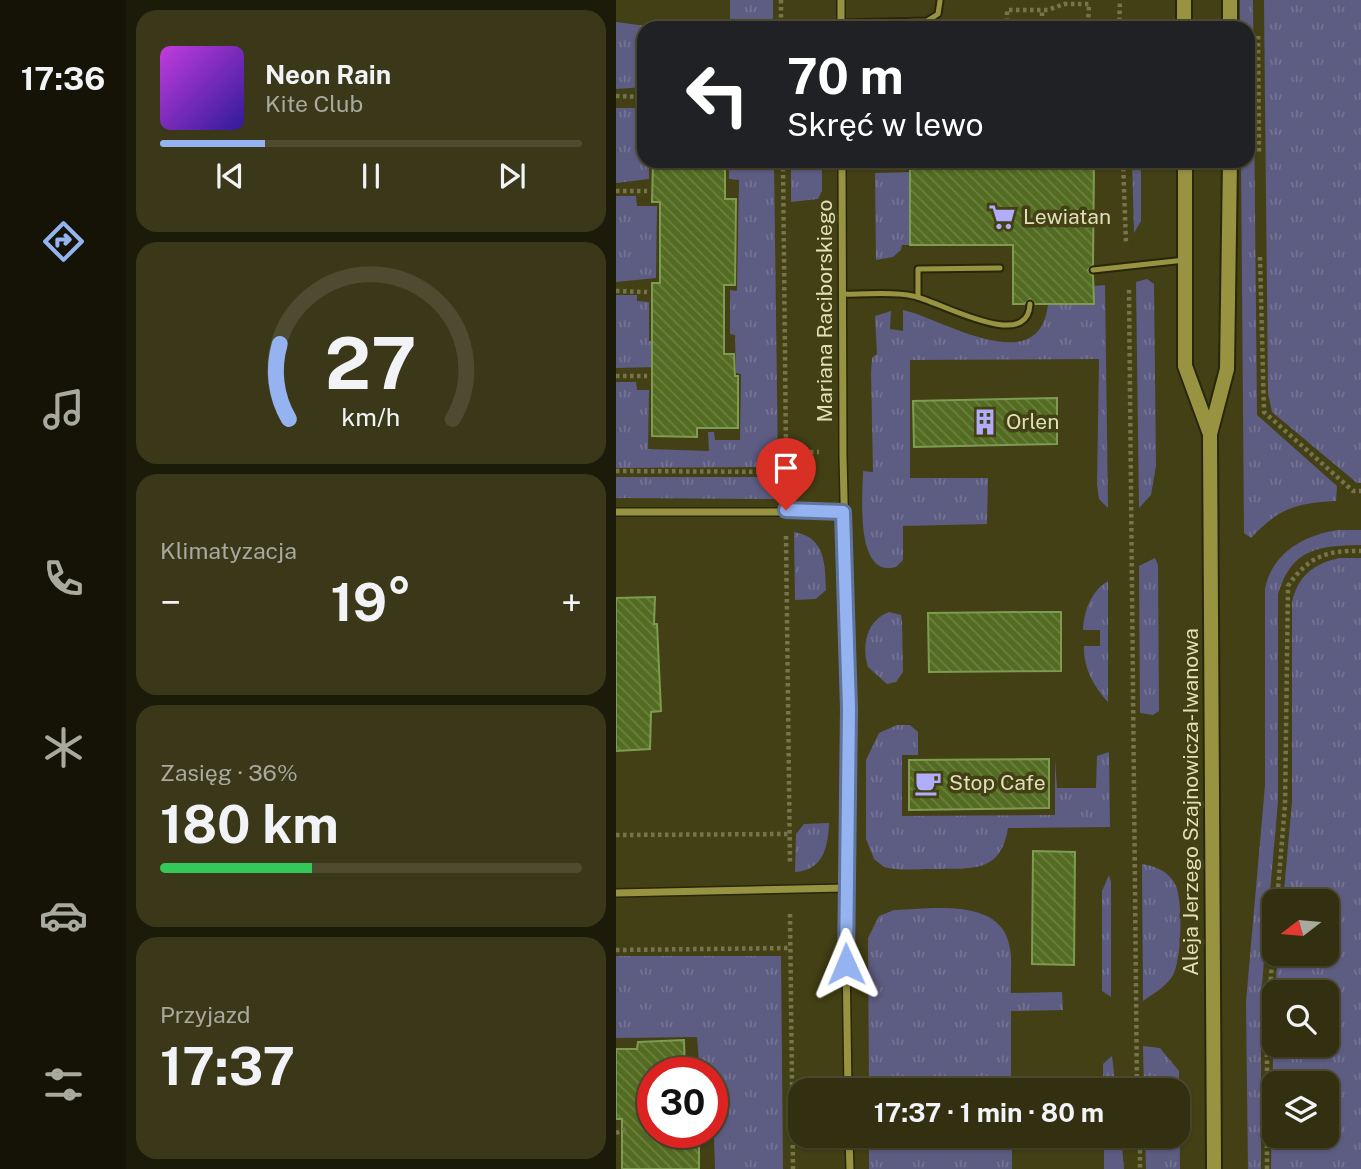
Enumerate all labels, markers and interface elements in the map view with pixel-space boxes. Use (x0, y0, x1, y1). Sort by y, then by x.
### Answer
text: 70 m (787, 47, 904, 105)
icon: left (672, 49, 763, 140)
text: Neon Rain (265, 59, 391, 90)
text: 17:36 (21, 60, 105, 97)
text: Kite Club (265, 90, 363, 117)
text: Skręć w lewo (787, 106, 984, 143)
icon: previous (211, 157, 249, 195)
icon: pause (352, 157, 390, 195)
icon: next (493, 157, 531, 195)
street label: Mariana Raciborskiego (812, 200, 837, 422)
supermarket icon: Lewiatan (987, 202, 1017, 232)
place label: Lewiatan (1023, 204, 1111, 229)
icon: directions (39, 217, 88, 266)
text: 27 (325, 320, 417, 405)
icon: music (39, 385, 88, 434)
text: km/h (342, 401, 400, 431)
building icon: Orlen (970, 407, 1000, 437)
place label: Orlen (1006, 409, 1059, 434)
pin (756, 438, 816, 510)
icon: arrive (767, 449, 805, 487)
text: Klimatyzacja (160, 537, 297, 564)
icon: phone (39, 554, 88, 603)
text: 19° (330, 572, 412, 633)
text: − (160, 580, 181, 625)
text: + (561, 580, 582, 625)
street label: Aleja Jerzego Szajnowicza-Iwanowa (1178, 628, 1203, 976)
icon: climate (39, 723, 88, 772)
text: Zasięg · 36% (160, 759, 298, 786)
cafe icon: Stop Cafe (913, 768, 943, 798)
place label: Stop Cafe (949, 770, 1046, 795)
text: 180 km (160, 794, 339, 855)
north arrow (1262, 889, 1339, 966)
map controls (1262, 889, 1339, 1148)
icon: car (39, 891, 88, 940)
position arrow (809, 927, 883, 1001)
button: search (1262, 980, 1339, 1057)
text: Przyjazd (160, 1001, 250, 1028)
text: 17:37 (160, 1036, 295, 1097)
speed limit sign: 30 (637, 1057, 728, 1148)
icon: filters (39, 1060, 88, 1109)
button: layers (1262, 1071, 1339, 1148)
text: 17:37 · 1 min · 80 m (874, 1097, 1104, 1128)

